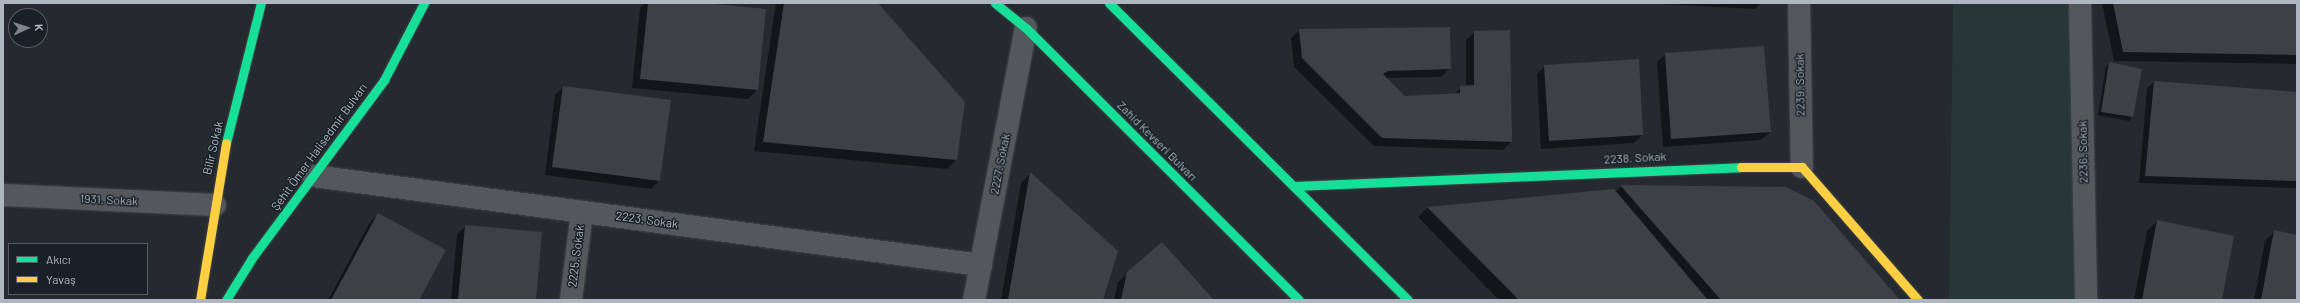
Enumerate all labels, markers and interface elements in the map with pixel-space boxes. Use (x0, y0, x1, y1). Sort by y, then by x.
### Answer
north arrow (8, 8, 48, 48)
text: K (33, 24, 46, 31)
street label: 2239. Sokak (1792, 54, 1808, 116)
street label: Şehit Ömer Halisedmir Bulvarı (268, 81, 370, 213)
street label: Zahid Kevseri Bulvarı (1114, 98, 1200, 184)
street label: Bilir Sokak (200, 120, 226, 176)
street label: 2236. Sokak (2075, 121, 2091, 183)
street label: 2227. Sokak (987, 132, 1013, 196)
street label: 2238. Sokak (1603, 149, 1667, 167)
street label: 1931. Sokak (80, 191, 138, 209)
street label: 2223. Sokak (615, 209, 679, 231)
street label: 2225. Sokak (565, 224, 587, 288)
legend (8, 243, 148, 295)
text: Akıcı (46, 252, 71, 266)
text: Yavaş (46, 272, 76, 286)

